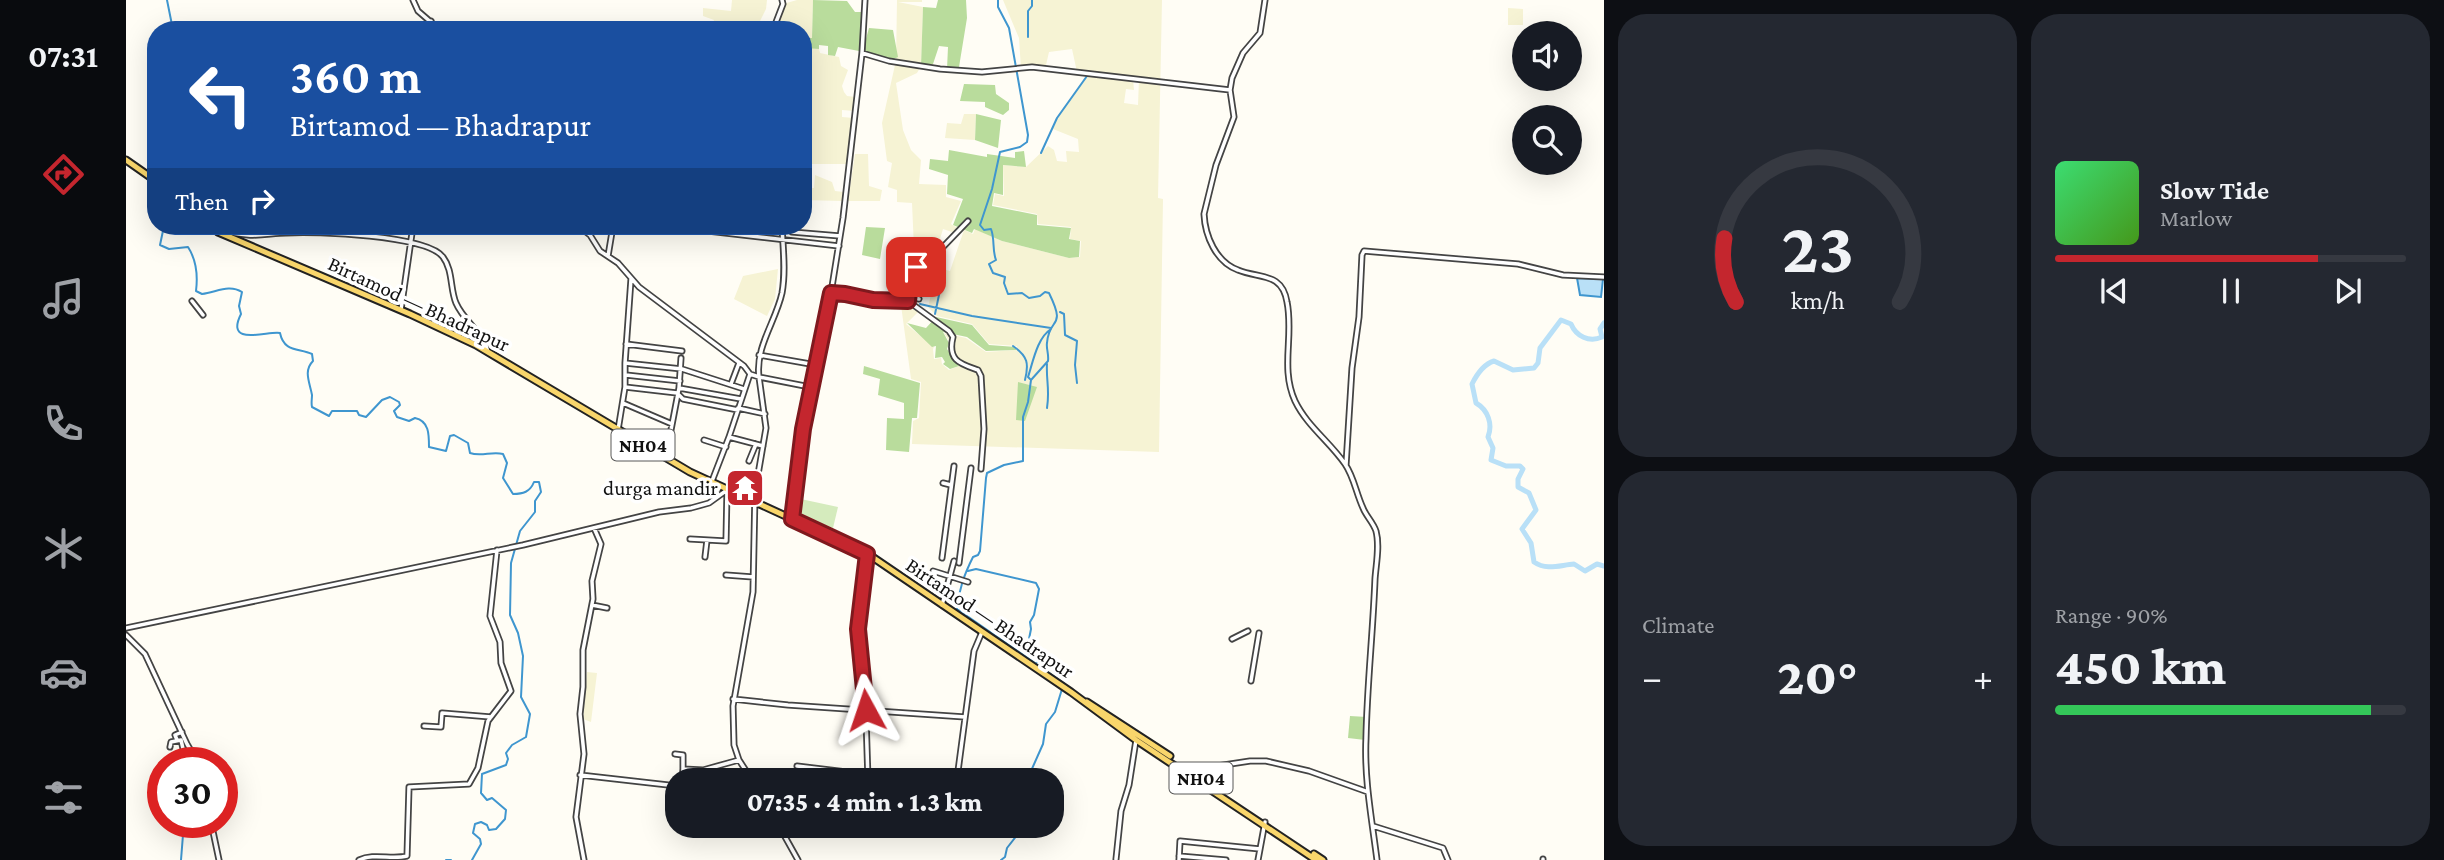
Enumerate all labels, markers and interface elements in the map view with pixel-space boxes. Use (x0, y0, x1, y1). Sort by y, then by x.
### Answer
map controls (1512, 21, 1582, 175)
button: sound (1512, 21, 1582, 91)
text: 07:31 (28, 38, 98, 74)
icon: left (175, 49, 266, 140)
text: 360 m (290, 49, 421, 104)
button: search (1512, 105, 1582, 175)
text: Birtamod — Bhadrapur (290, 107, 591, 143)
icon: directions (39, 150, 88, 199)
text: Slow Tide (2160, 176, 2269, 205)
icon: right (243, 182, 281, 220)
text: Then (175, 187, 229, 216)
text: Marlow (2160, 205, 2232, 231)
text: 23 (1781, 207, 1854, 288)
pin (886, 237, 946, 297)
icon: arrive (897, 248, 935, 286)
street label: Birtamod — Bhadrapur (324, 251, 514, 357)
icon: previous (2095, 272, 2133, 310)
icon: pause (2212, 272, 2250, 310)
icon: next (2329, 272, 2367, 310)
icon: music (39, 274, 88, 323)
text: km/h (1791, 287, 1844, 314)
icon: phone (39, 399, 88, 448)
road number: NH04 (612, 430, 674, 460)
temple icon: durga mandir (724, 467, 766, 509)
place label: durga mandir (603, 476, 719, 500)
icon: climate (39, 524, 88, 573)
street label: Birtamod — Bhadrapur (901, 553, 1079, 684)
text: Range · 90% (2055, 602, 2168, 628)
text: Climate (1642, 612, 1714, 638)
text: 450 km (2055, 637, 2226, 695)
text: 20° (1777, 647, 1858, 705)
icon: car (39, 648, 88, 697)
text: − (1642, 656, 1662, 698)
text: + (1973, 656, 1993, 698)
position arrow (829, 673, 903, 747)
speed limit sign: 30 (147, 747, 238, 838)
road number: NH04 (1170, 762, 1232, 793)
icon: filters (39, 773, 88, 822)
text: 07:35 · 4 min · 1.3 km (747, 788, 982, 817)

